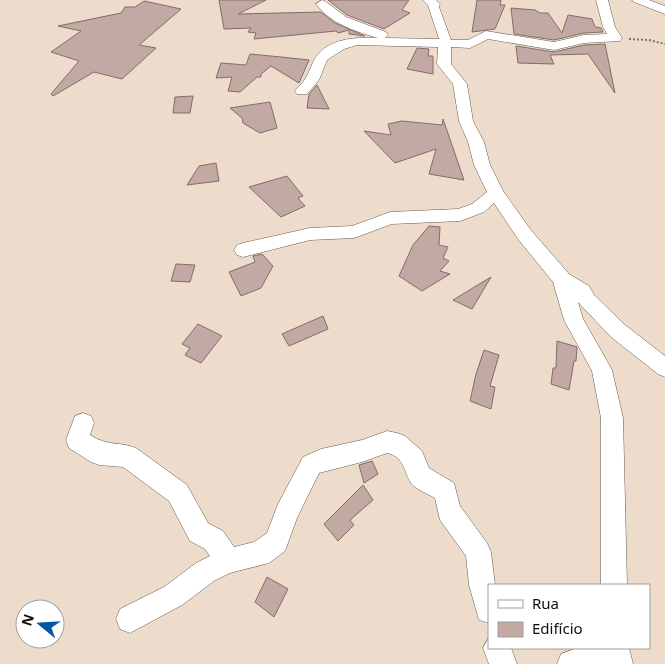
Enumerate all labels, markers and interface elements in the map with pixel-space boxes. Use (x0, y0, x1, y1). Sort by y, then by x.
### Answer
legend (488, 584, 650, 649)
text: Rua (532, 593, 559, 613)
north arrow (15, 599, 65, 649)
text: N (16, 611, 38, 628)
text: Edifício (532, 618, 583, 638)

